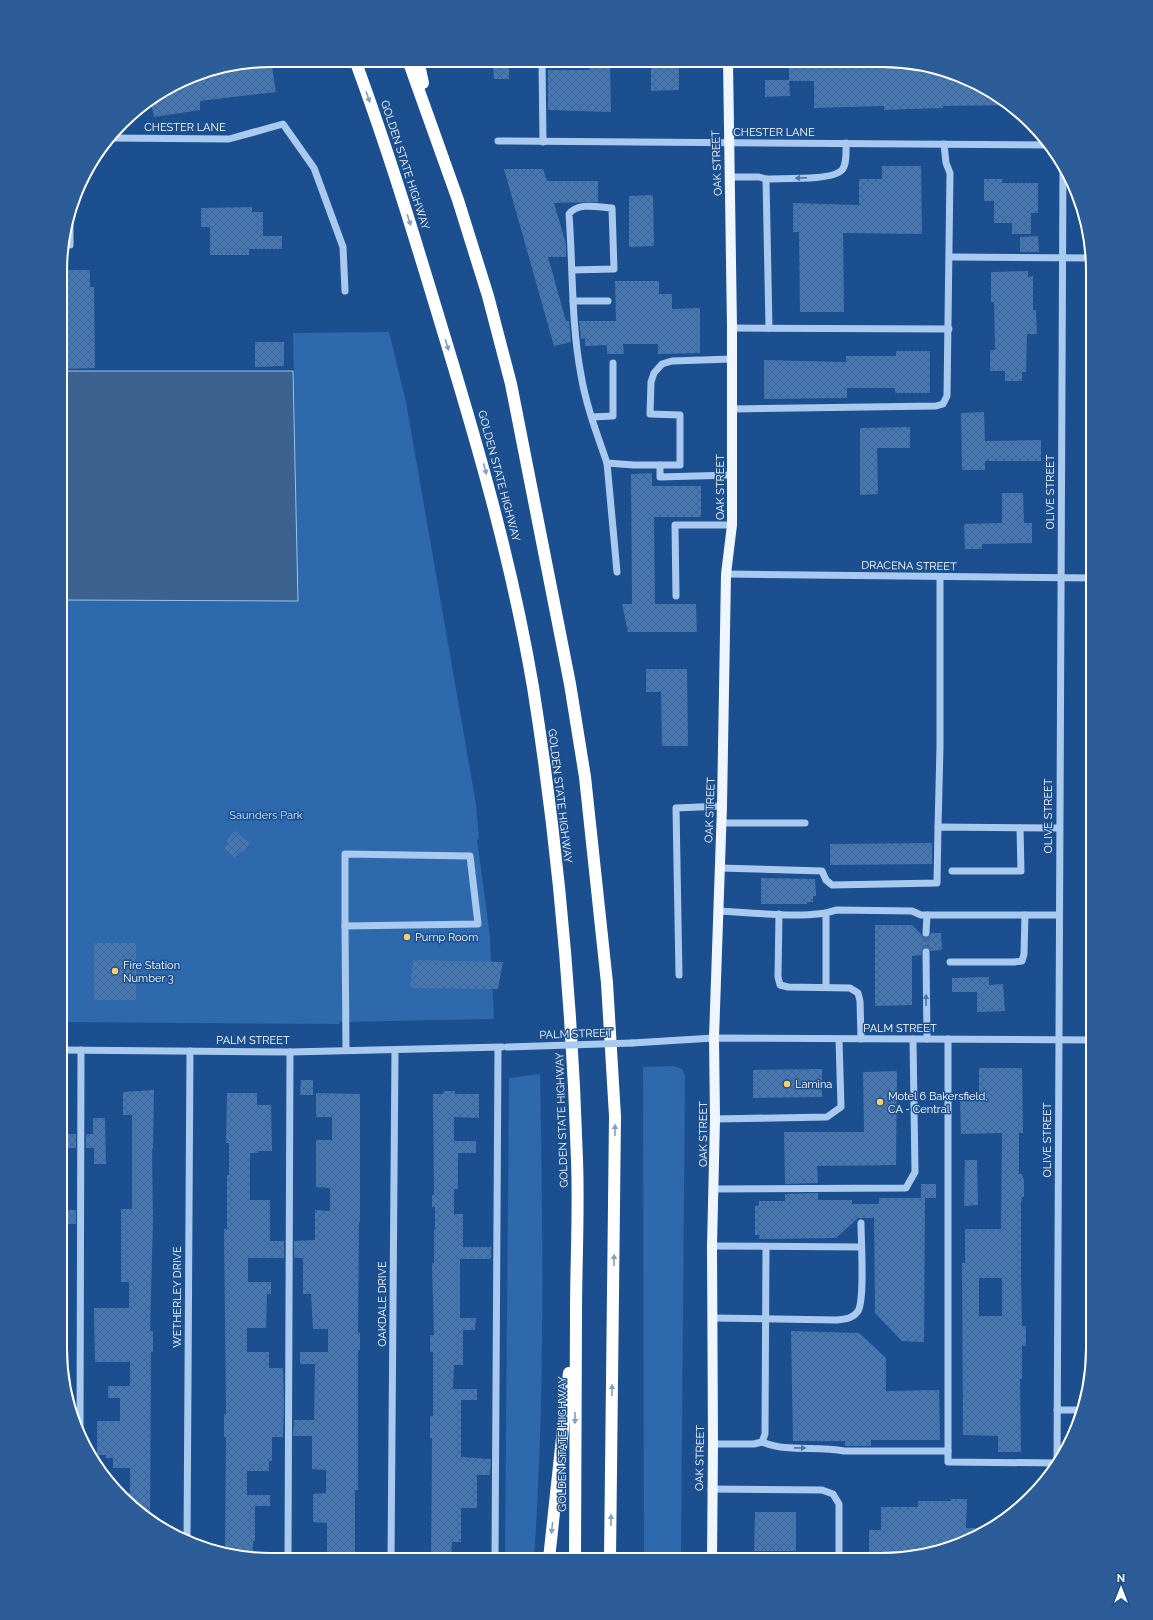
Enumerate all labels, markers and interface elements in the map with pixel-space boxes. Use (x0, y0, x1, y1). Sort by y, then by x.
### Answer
one-way arrow (366, 91, 372, 103)
street label: GOLDEN STATE HIGHWAY (378, 99, 432, 231)
street label: CHESTER LANE (144, 121, 226, 134)
street label: CHESTER LANE (733, 126, 815, 139)
street label: OAK STREET (709, 130, 725, 196)
one-way arrow (795, 174, 807, 181)
one-way arrow (406, 215, 412, 227)
one-way arrow (444, 339, 450, 351)
street label: GOLDEN STATE HIGHWAY (475, 409, 523, 543)
street label: OAK STREET (714, 454, 727, 520)
street label: OLIVE STREET (1044, 454, 1057, 530)
one-way arrow (482, 463, 488, 475)
street label: DRACENA STREET (861, 559, 957, 573)
street label: GOLDEN STATE HIGHWAY (545, 728, 575, 864)
street label: OAK STREET (702, 777, 718, 843)
street label: OLIVE STREET (1042, 778, 1055, 854)
park label: Saunders Park (229, 809, 303, 822)
place label: Pump Room (415, 931, 478, 944)
marker: Pump Room (402, 932, 412, 942)
place label: Fire Station Number 3 (123, 959, 180, 985)
marker: Fire Station Number 3 (110, 966, 120, 976)
one-way arrow (923, 993, 929, 1006)
street label: PALM STREET (863, 1022, 937, 1035)
street label: PALM STREET (539, 1026, 613, 1042)
street label: PALM STREET (216, 1034, 290, 1047)
street label: GOLDEN STATE HIGHWAY (553, 1052, 571, 1188)
place label: Lamina (795, 1078, 832, 1091)
marker: Lamina (782, 1079, 792, 1089)
place label: Motel 6 Bakersfield, CA - Central (888, 1090, 988, 1116)
marker: Motel 6 Bakersfield, CA - Central (875, 1097, 885, 1107)
street label: OAK STREET (697, 1101, 710, 1167)
street label: OLIVE STREET (1041, 1102, 1054, 1178)
one-way arrow (612, 1123, 618, 1136)
street label: WETHERLEY DRIVE (171, 1246, 184, 1348)
one-way arrow (611, 1253, 617, 1266)
street label: OAKDALE DRIVE (376, 1261, 389, 1347)
street label: GOLDEN STATE HIGHWAY (556, 1376, 569, 1512)
one-way arrow (609, 1383, 615, 1396)
one-way arrow (572, 1412, 578, 1425)
street label: OAK STREET (693, 1425, 707, 1491)
one-way arrow (794, 1445, 807, 1451)
one-way arrow (608, 1513, 614, 1526)
one-way arrow (549, 1522, 555, 1534)
north arrow (1101, 1568, 1141, 1608)
text: N (1117, 1572, 1125, 1585)

